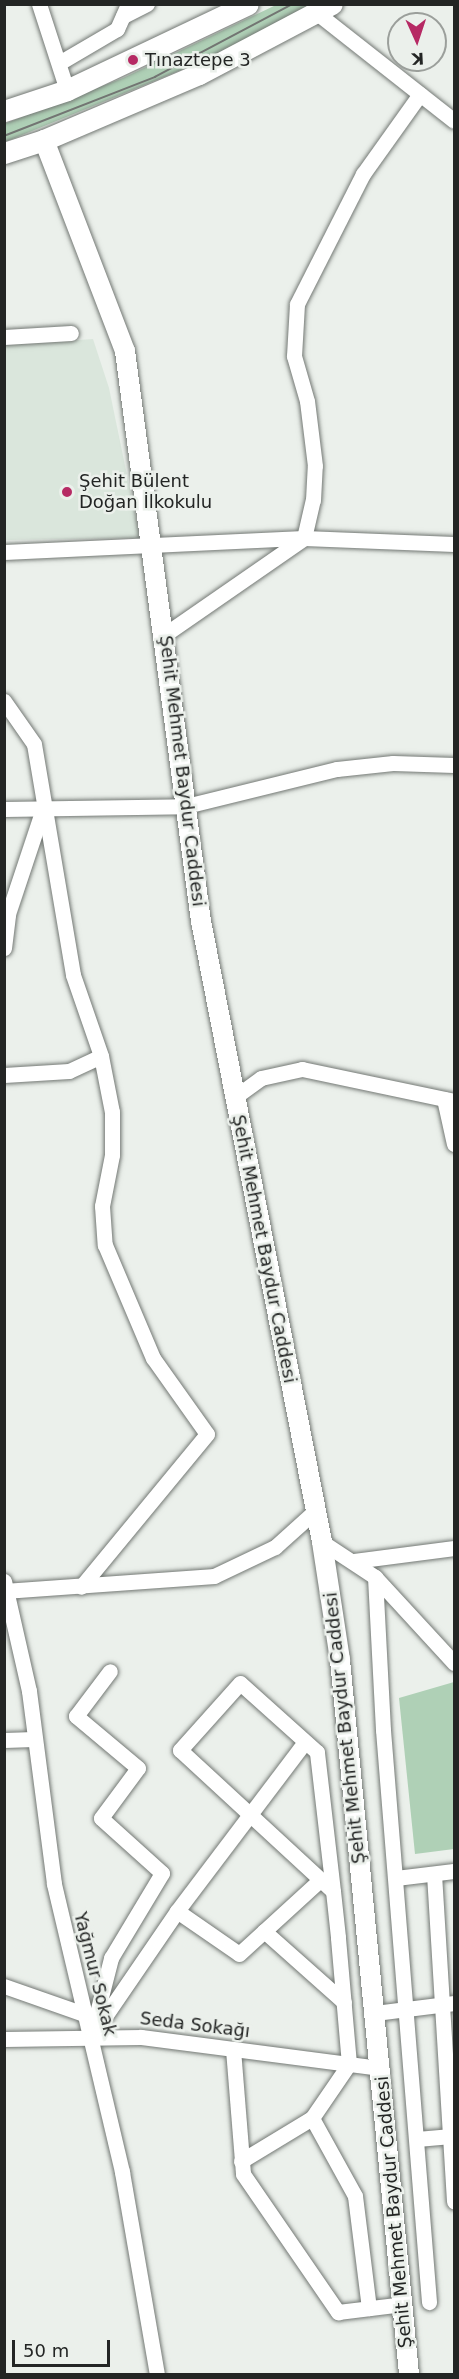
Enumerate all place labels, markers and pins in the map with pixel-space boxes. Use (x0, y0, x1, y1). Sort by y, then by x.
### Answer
place label: Tınaztepe 3 (145, 49, 251, 71)
marker: Tınaztepe 3 (126, 53, 140, 67)
place label: Şehit Bülent Doğan İlkokulu (79, 471, 212, 514)
marker: Şehit Bülent Doğan İlkokulu (60, 485, 74, 499)

